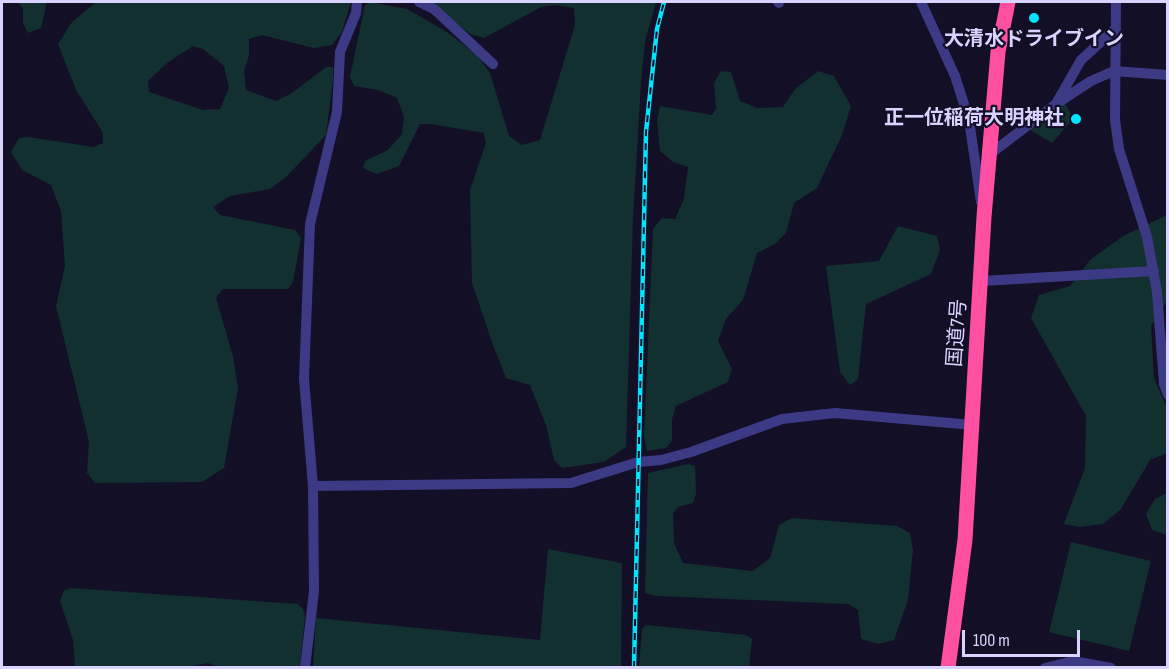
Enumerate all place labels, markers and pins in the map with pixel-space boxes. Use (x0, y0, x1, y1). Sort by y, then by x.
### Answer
marker: 大清水ドライブイン (1027, 11, 1041, 25)
place label: 大清水ドライブイン (944, 28, 1124, 52)
place label: 正一位稲荷大明神社 (884, 107, 1064, 131)
marker: 正一位稲荷大明神社 (1069, 112, 1083, 126)

